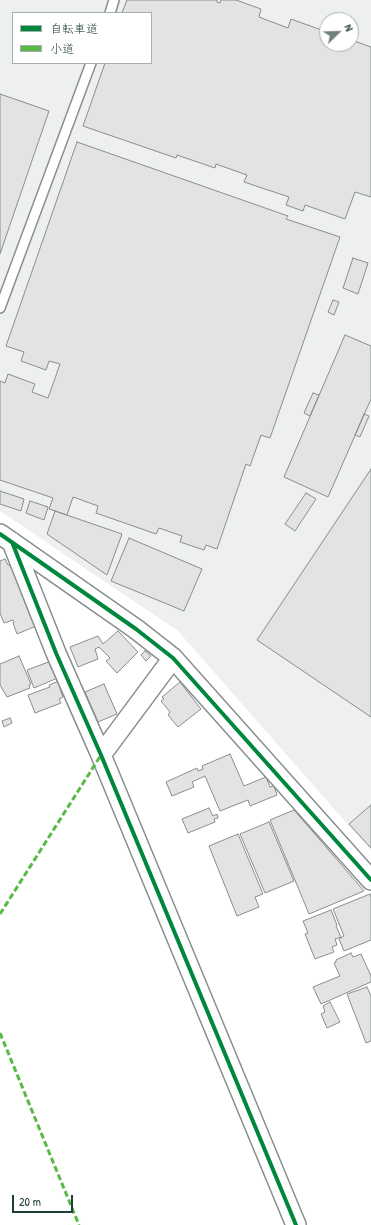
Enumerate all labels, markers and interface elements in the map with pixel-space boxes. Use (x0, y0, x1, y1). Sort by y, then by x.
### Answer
legend (12, 12, 152, 64)
north arrow (319, 12, 359, 52)
text: 自転車道 (50, 20, 98, 37)
text: N (342, 22, 357, 33)
text: 小道 (50, 40, 74, 57)
scale bar (14, 1187, 75, 1213)
text: 20 m (19, 1193, 41, 1210)

